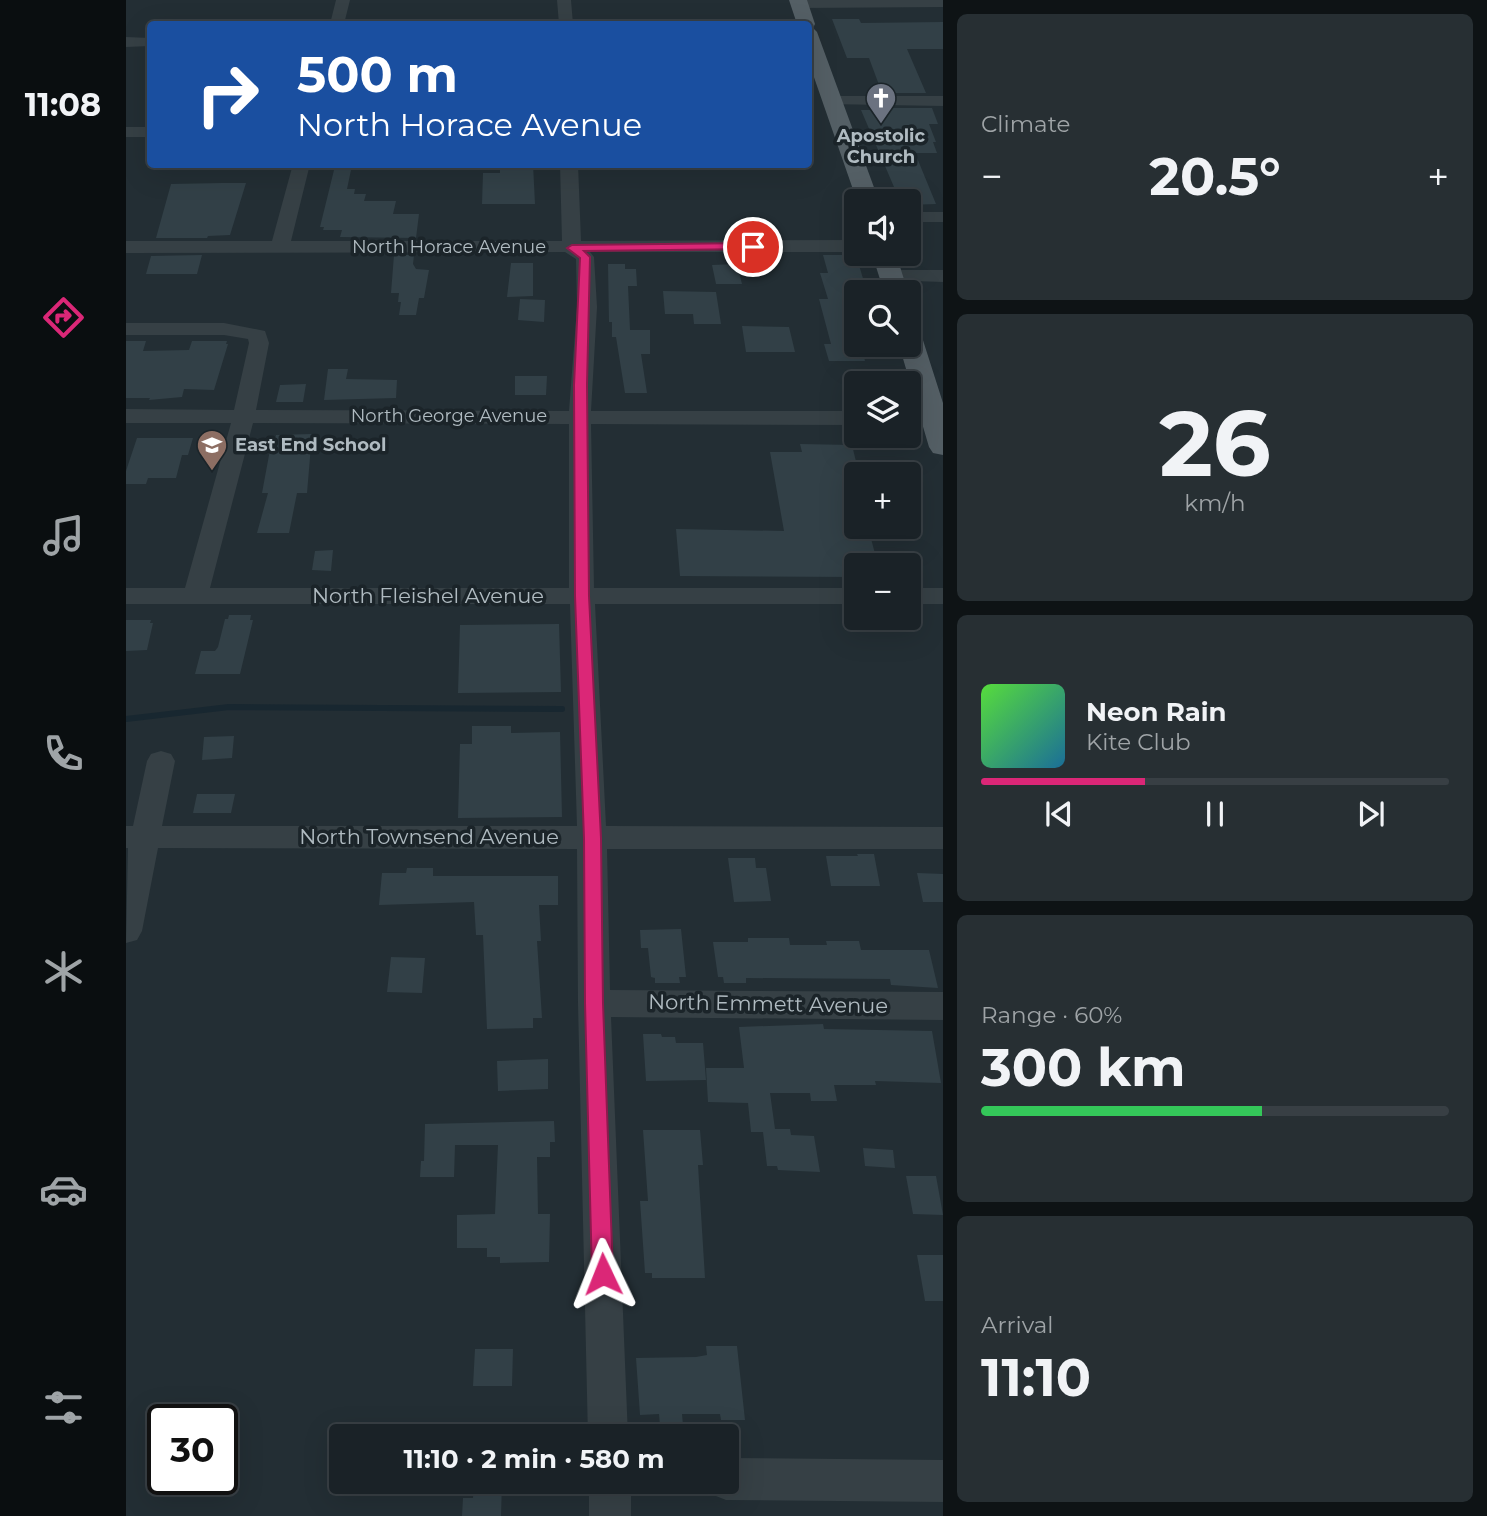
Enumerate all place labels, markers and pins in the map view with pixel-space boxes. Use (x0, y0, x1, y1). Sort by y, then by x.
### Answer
church icon: Apostolic Church (864, 81, 898, 125)
place label: Apostolic Church (836, 125, 926, 168)
pin (723, 217, 783, 277)
school or university icon: East End School (195, 428, 229, 472)
place label: East End School (235, 434, 386, 456)

